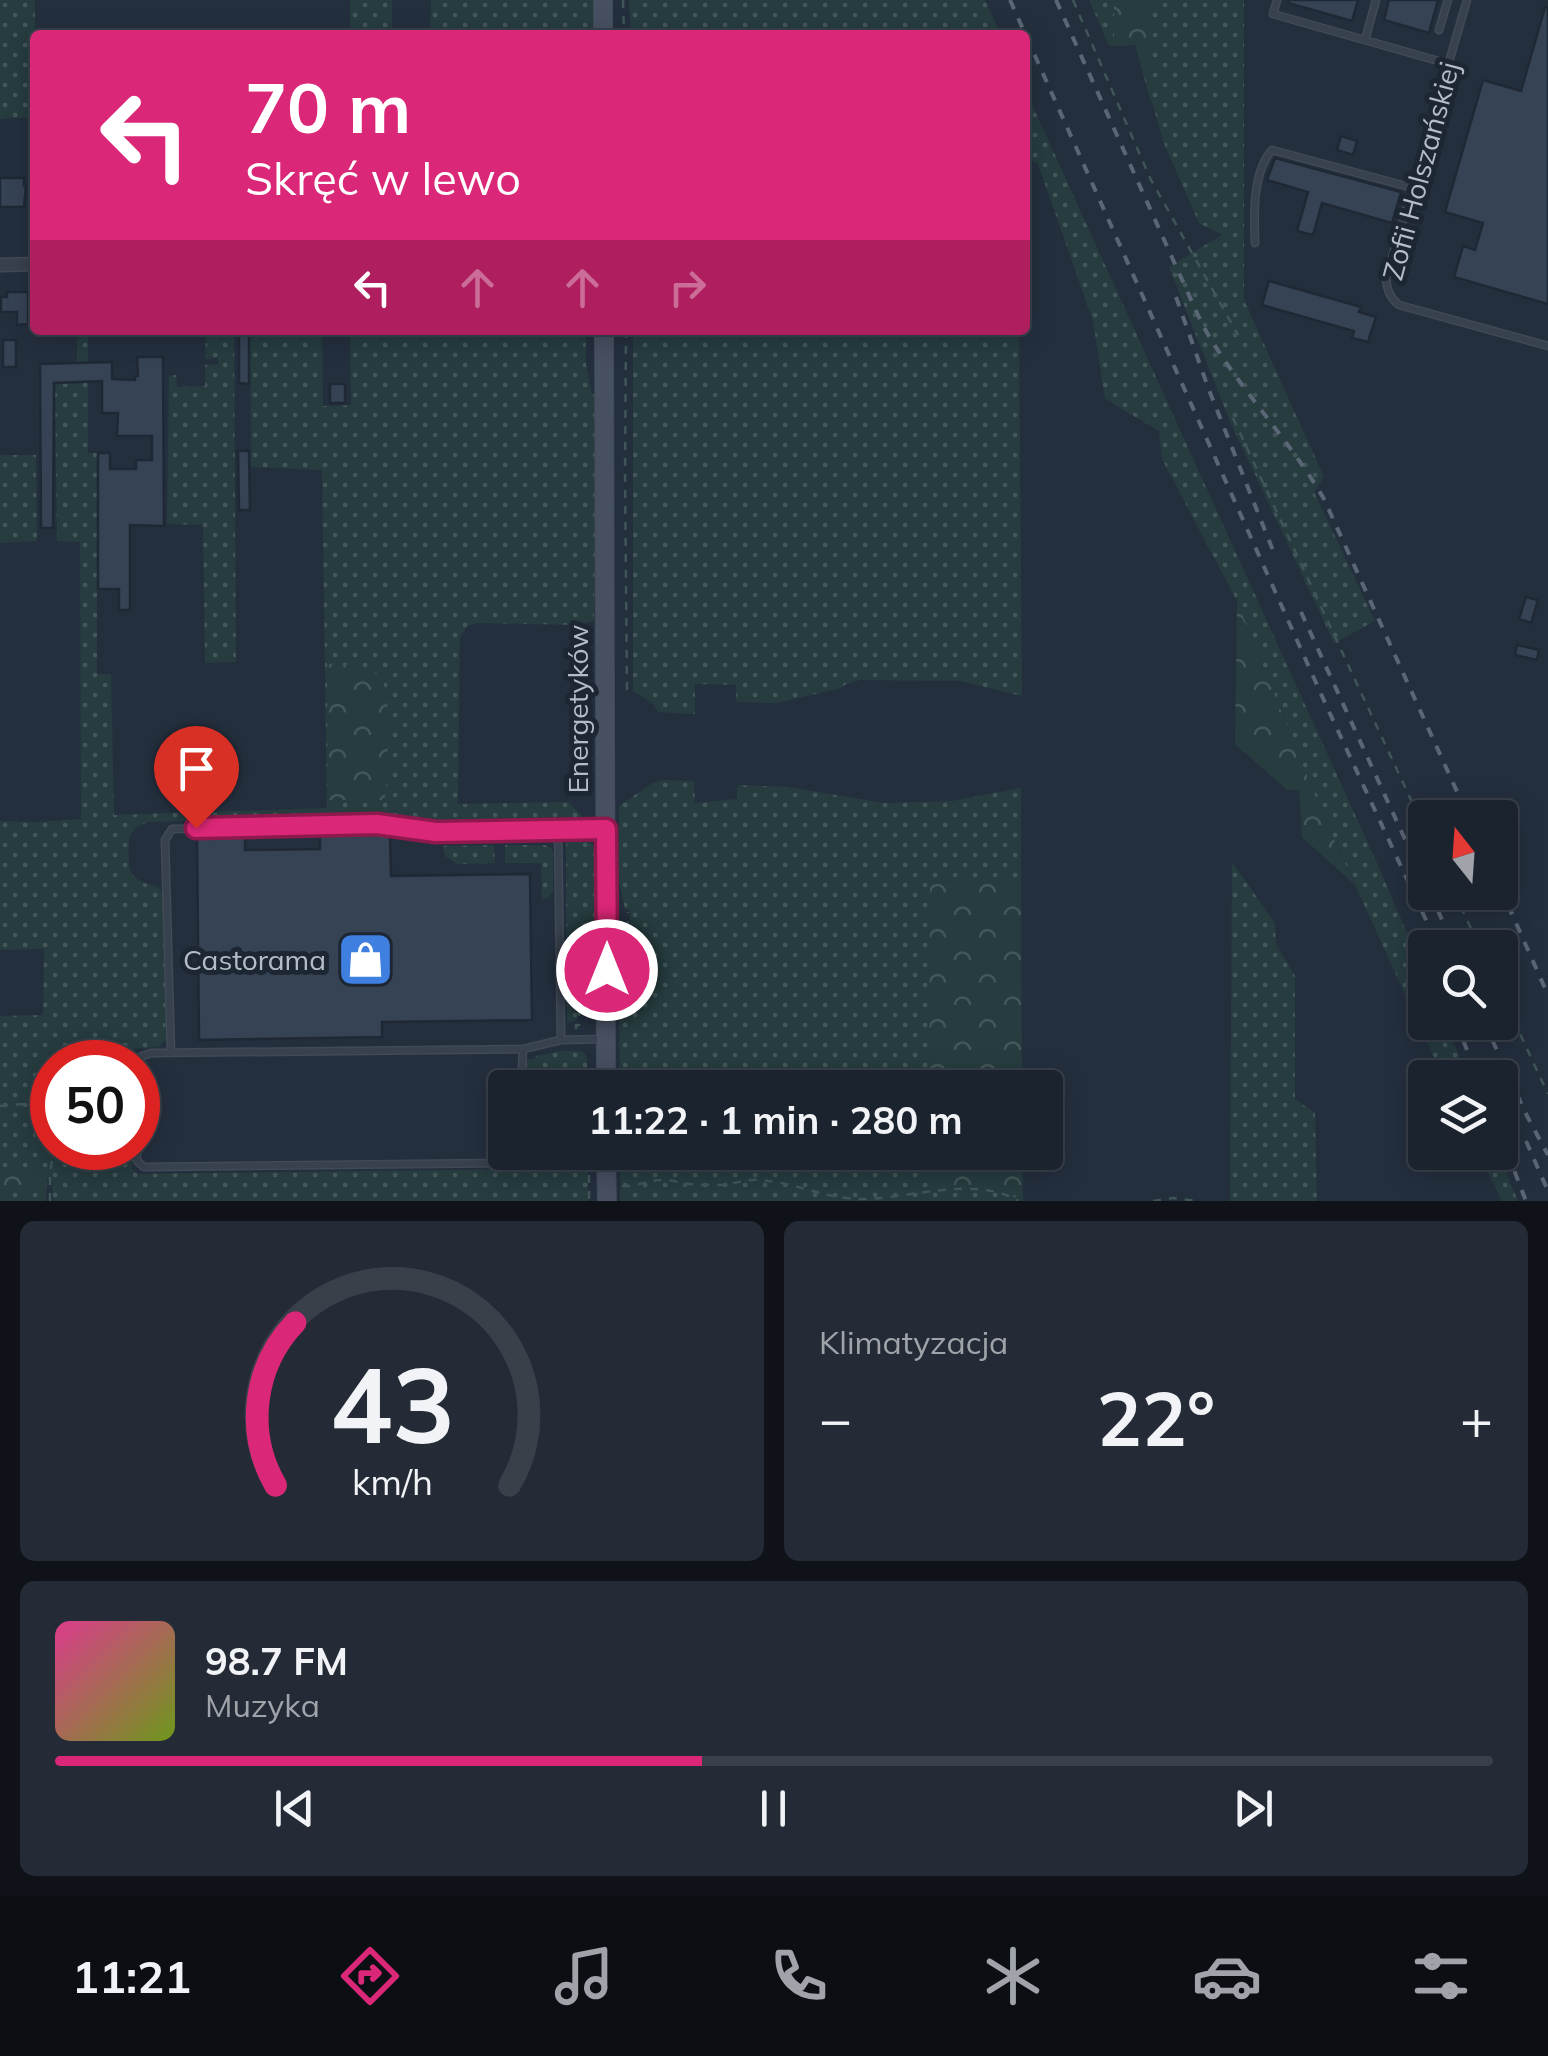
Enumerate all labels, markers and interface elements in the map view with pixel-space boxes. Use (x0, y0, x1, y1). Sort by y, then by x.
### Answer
street label: Zofii Holszańskiej (1375, 58, 1466, 284)
text: 70 m (245, 63, 411, 151)
icon: left (80, 70, 210, 200)
text: Skręć w lewo (245, 150, 521, 206)
icon: left (345, 260, 400, 315)
icon: ahead (450, 260, 505, 315)
icon: ahead (555, 260, 610, 315)
icon: right (660, 260, 715, 315)
street label: Energetyków (560, 624, 595, 794)
pin (154, 726, 239, 829)
icon: arrive (169, 741, 224, 796)
north arrow (1408, 800, 1518, 910)
map controls (1408, 800, 1518, 1170)
position arrow (555, 918, 659, 1022)
shop icon: Castorama (335, 930, 395, 990)
button: search (1408, 930, 1518, 1040)
place label: Castorama (183, 942, 326, 977)
speed limit sign: 50 (30, 1040, 160, 1170)
button: layers (1408, 1060, 1518, 1170)
text: 11:22 · 1 min · 280 m (588, 1096, 963, 1144)
text: Klimatyzacja (819, 1322, 1008, 1362)
text: 43 (330, 1338, 454, 1469)
text: 22° (1097, 1371, 1215, 1465)
text: − (819, 1384, 852, 1453)
text: + (1460, 1384, 1493, 1453)
text: km/h (352, 1459, 432, 1504)
text: 98.7 FM (205, 1637, 348, 1685)
text: Muzyka (205, 1685, 320, 1725)
icon: previous (267, 1781, 322, 1836)
icon: pause (746, 1781, 801, 1836)
icon: next (1226, 1781, 1281, 1836)
icon: directions (335, 1941, 405, 2011)
icon: music (549, 1941, 619, 2011)
icon: phone (764, 1941, 834, 2011)
icon: climate (978, 1941, 1048, 2011)
icon: car (1192, 1941, 1262, 2011)
icon: filters (1406, 1941, 1476, 2011)
text: 11:21 (72, 1948, 191, 2004)

